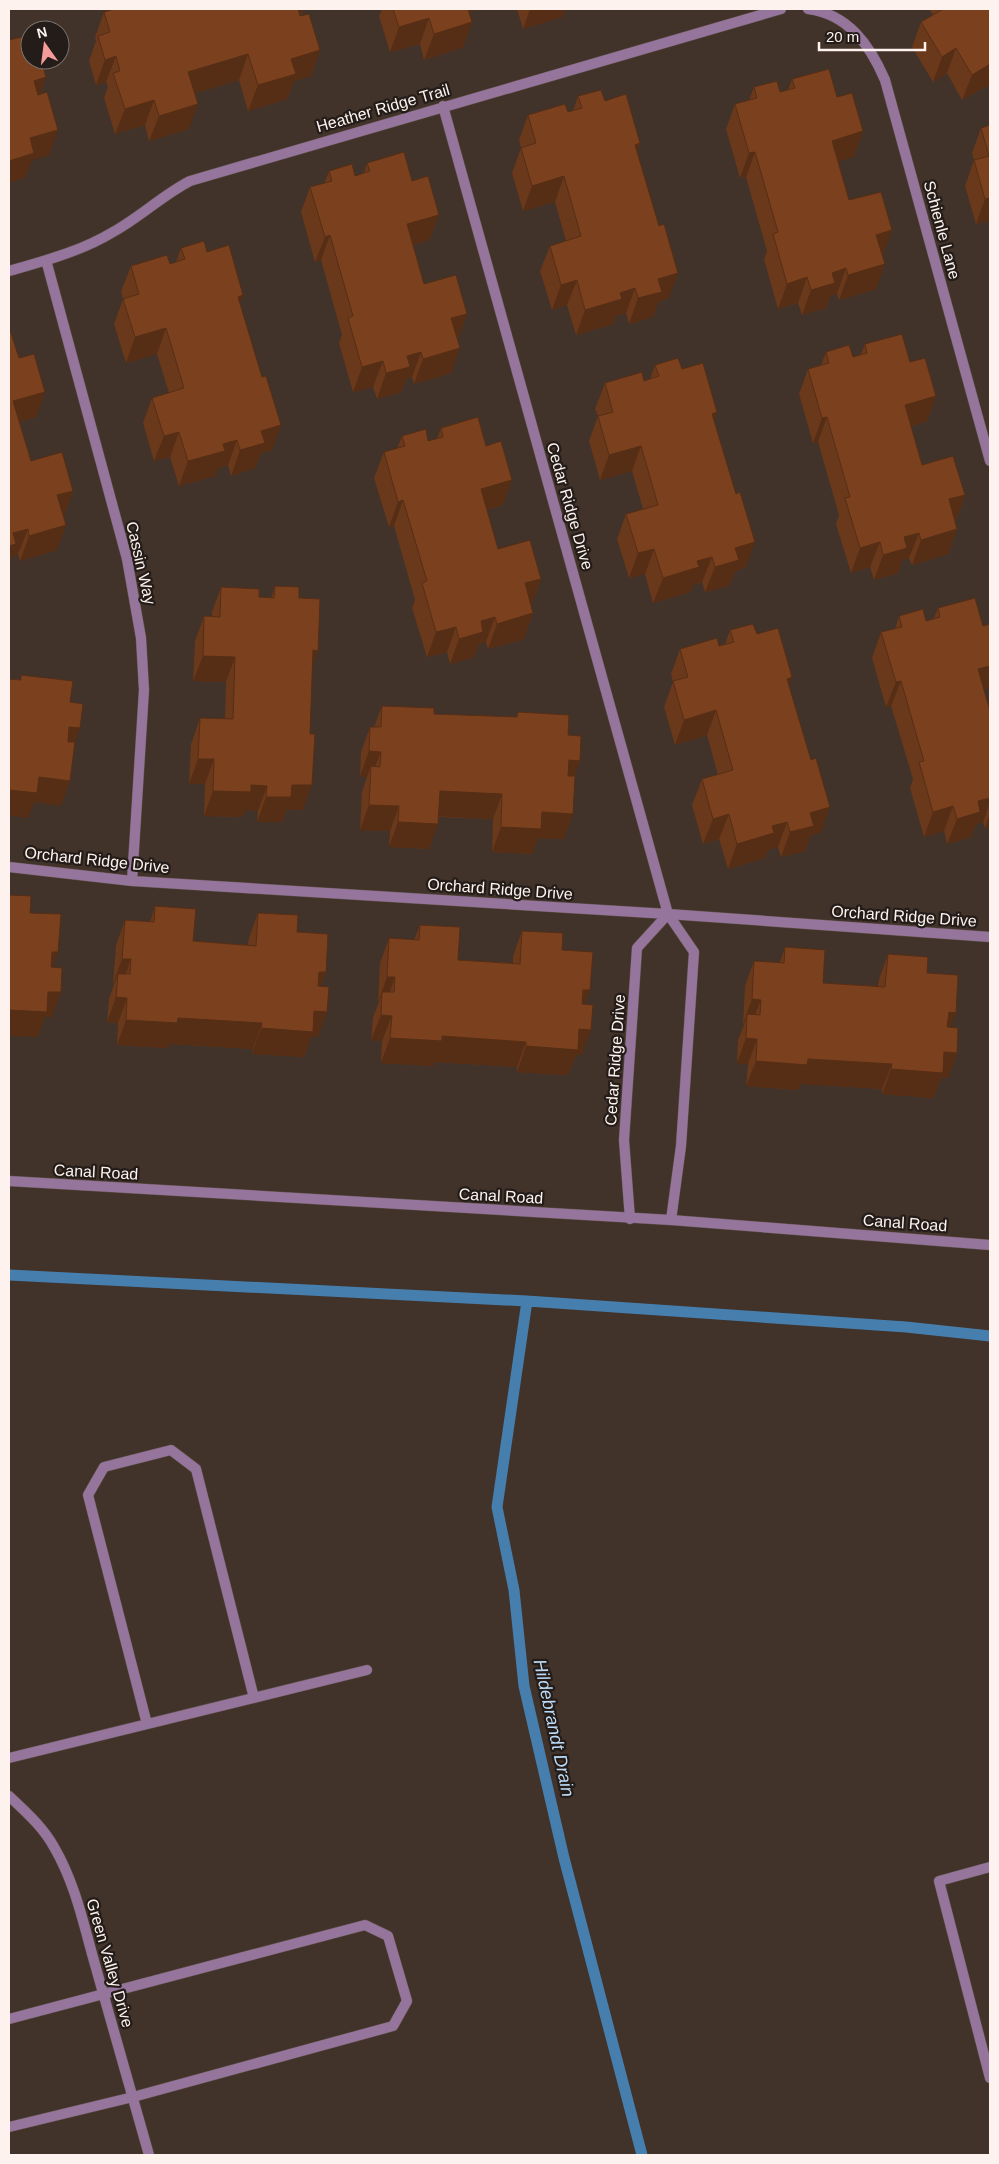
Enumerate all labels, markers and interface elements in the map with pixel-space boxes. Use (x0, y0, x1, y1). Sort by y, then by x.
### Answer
north arrow (20, 20, 70, 70)
scale bar (819, 20, 925, 52)
text: N (35, 23, 49, 41)
text: 20 m (826, 28, 859, 45)
street label: Heather Ridge Trail (314, 81, 452, 135)
street label: Schienle Lane (921, 179, 963, 281)
street label: Cedar Ridge Drive (544, 440, 596, 572)
street label: Cassin Way (123, 520, 159, 606)
street label: Orchard Ridge Drive (24, 844, 171, 876)
street label: Orchard Ridge Drive (427, 875, 573, 903)
street label: Orchard Ridge Drive (831, 902, 977, 930)
street label: Cedar Ridge Drive (602, 994, 628, 1126)
street label: Canal Road (53, 1161, 139, 1183)
street label: Canal Road (458, 1185, 544, 1207)
street label: Canal Road (862, 1212, 948, 1234)
water label: Hildebrandt Drain (530, 1657, 578, 1799)
street label: Green Valley Drive (83, 1897, 137, 2029)

